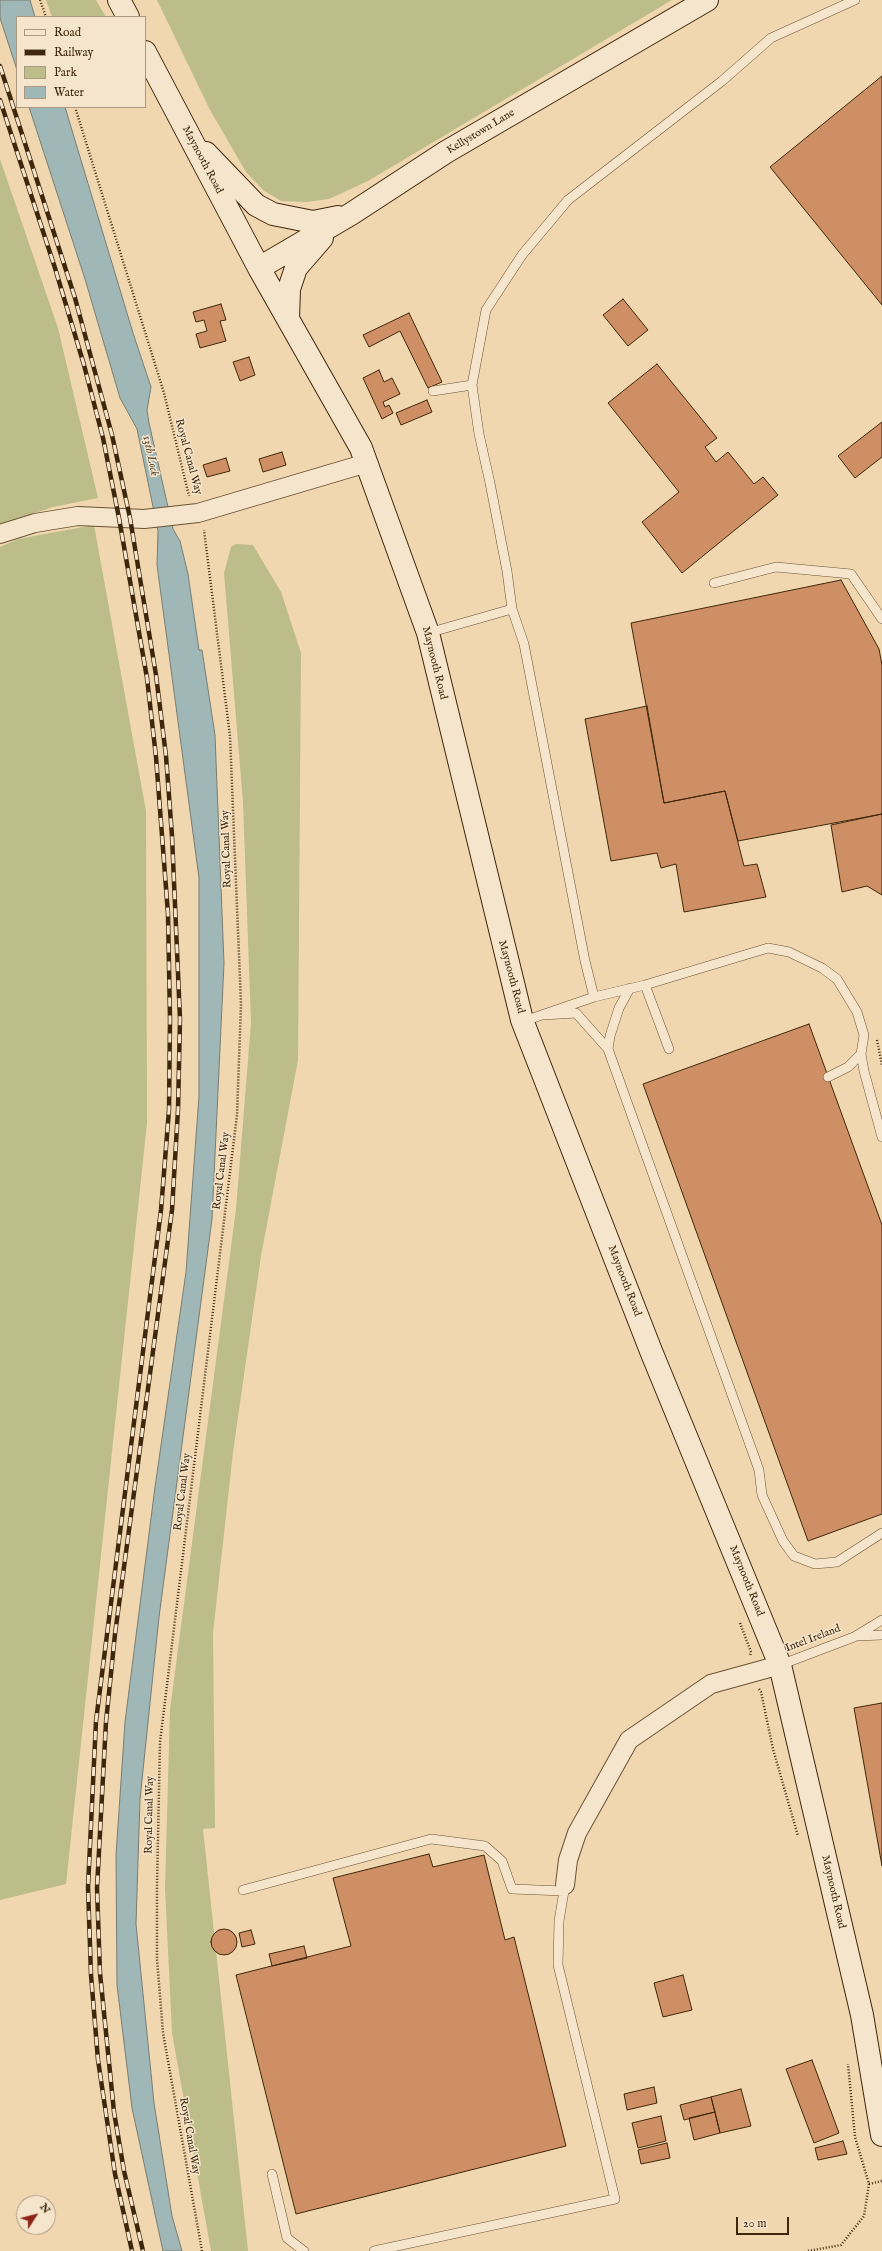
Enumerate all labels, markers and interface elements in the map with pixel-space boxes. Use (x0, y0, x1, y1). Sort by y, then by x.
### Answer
legend (16, 16, 146, 108)
text: Road (54, 25, 81, 40)
text: Railway (54, 45, 93, 60)
text: Park (54, 65, 77, 80)
text: Water (54, 85, 84, 100)
street label: Kellystown Lane (445, 107, 517, 157)
street label: Maynooth Road (179, 124, 225, 196)
street label: Royal Canal Way (172, 418, 204, 496)
water label: 13th Lock (139, 435, 161, 477)
street label: Maynooth Road (419, 625, 449, 701)
street label: Royal Canal Way (219, 810, 235, 888)
street label: Maynooth Road (495, 939, 527, 1015)
street label: Royal Canal Way (211, 1131, 233, 1211)
street label: Maynooth Road (604, 1244, 644, 1318)
street label: Royal Canal Way (172, 1452, 194, 1532)
street label: Maynooth Road (726, 1544, 766, 1618)
street label: Intel Ireland (784, 1622, 842, 1656)
street label: Royal Canal Way (143, 1776, 157, 1854)
street label: Maynooth Road (818, 1854, 848, 1930)
street label: Royal Canal Way (176, 2096, 202, 2176)
north arrow (16, 2195, 56, 2235)
text: N (36, 2201, 53, 2217)
scale bar (738, 2209, 791, 2235)
text: 20 m (743, 2216, 766, 2231)

